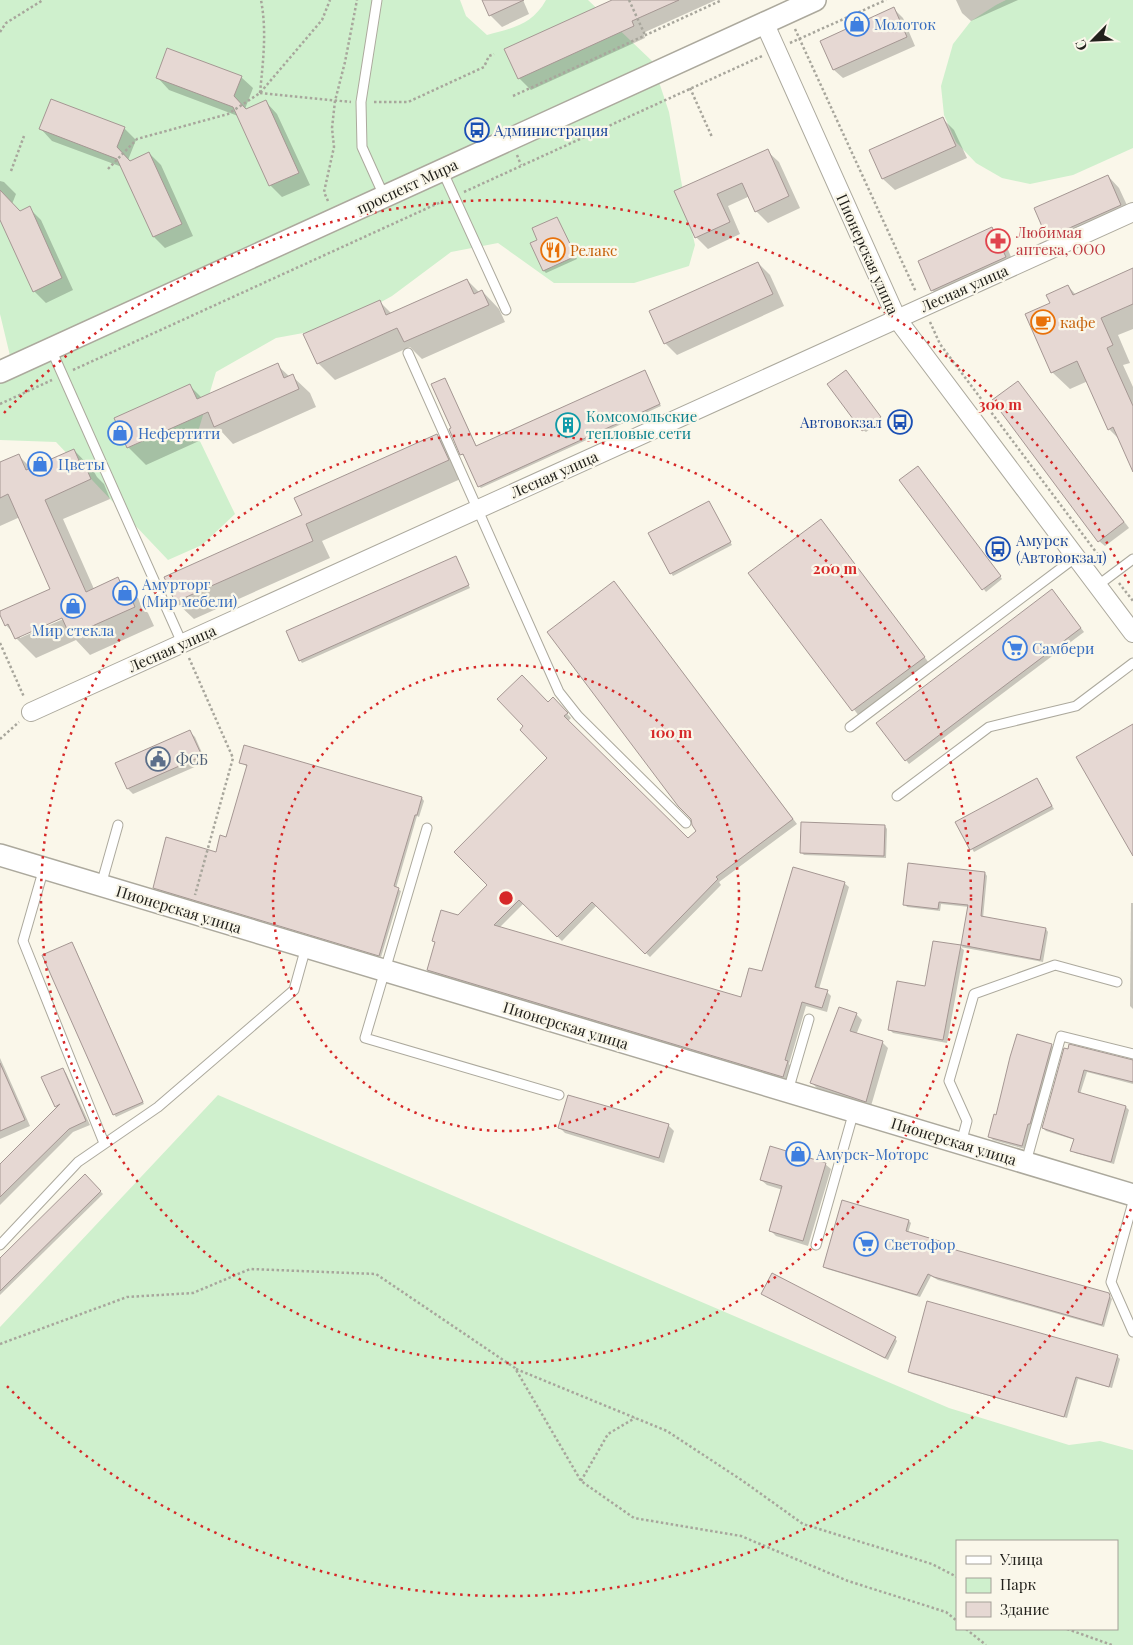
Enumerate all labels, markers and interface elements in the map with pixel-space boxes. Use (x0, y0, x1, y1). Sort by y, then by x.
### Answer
shop icon: Молоток (844, 11, 870, 37)
place label: Молоток (874, 14, 936, 34)
north arrow (1068, 15, 1118, 65)
text: С (1070, 37, 1091, 54)
bus stop icon: Администрация (464, 117, 490, 143)
place label: Администрация (493, 120, 608, 140)
street label: проспект Мира (353, 154, 461, 218)
street label: Пионерская улица (832, 191, 904, 318)
place label: Любимая аптека, ООО (1015, 222, 1106, 259)
pharmacy icon: Любимая аптека, ООО (985, 228, 1011, 254)
restaurant icon: Релакс (540, 237, 566, 263)
place label: Релакс (570, 240, 617, 260)
street label: Лесная улица (916, 260, 1011, 317)
cafe icon: кафе (1030, 309, 1056, 335)
place label: кафе (1060, 312, 1096, 332)
text: 300 m (978, 394, 1022, 414)
place label: Комсомольские тепловые сети (586, 406, 697, 443)
bus stop icon: Автовокзал (887, 409, 913, 435)
building icon: Комсомольские тепловые сети (555, 412, 581, 438)
place label: Автовокзал (799, 412, 883, 432)
shop icon: Нефертити (107, 420, 133, 446)
place label: Нефертити (138, 423, 220, 443)
street label: Лесная улица (506, 446, 601, 503)
shop icon: Цветы (27, 451, 53, 477)
place label: Цветы (58, 454, 105, 474)
place label: Амурск (Автовокзал) (1015, 530, 1107, 567)
bus stop icon: Амурск (Автовокзал) (985, 536, 1011, 562)
text: 200 m (813, 558, 858, 578)
place label: Амурторг (Мир мебели) (141, 574, 237, 611)
shop icon: Амурторг (Мир мебели) (112, 580, 138, 606)
shop icon: Мир стекла (60, 593, 86, 619)
place label: Мир стекла (32, 620, 115, 640)
street label: Лесная улица (124, 620, 219, 677)
supermarket icon: Самбери (1002, 635, 1028, 661)
place label: Самбери (1032, 638, 1094, 658)
text: 100 m (650, 722, 693, 742)
public building icon: ФСБ (145, 746, 171, 772)
place label: ФСБ (176, 749, 208, 769)
street label: Пионерская улица (114, 880, 245, 938)
centre of rings (497, 889, 515, 907)
street label: Пионерская улица (501, 996, 632, 1054)
street label: Пионерская улица (889, 1112, 1020, 1170)
shop icon: Амурск-Моторс (785, 1141, 811, 1167)
place label: Амурск-Моторс (815, 1144, 929, 1164)
supermarket icon: Светофор (853, 1231, 879, 1257)
place label: Светофор (884, 1234, 956, 1254)
legend (956, 1540, 1118, 1630)
text: Улица (999, 1549, 1043, 1569)
text: Парк (1000, 1574, 1036, 1594)
text: Здание (1000, 1599, 1049, 1619)

